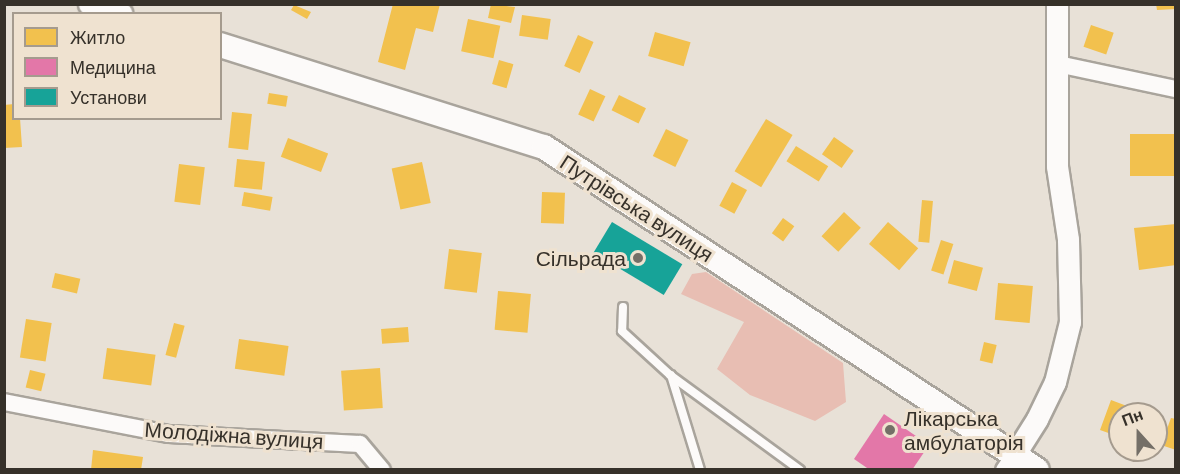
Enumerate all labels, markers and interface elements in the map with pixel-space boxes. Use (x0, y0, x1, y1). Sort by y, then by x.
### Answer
legend (12, 12, 222, 120)
text: Житло (70, 26, 125, 48)
text: Медицина (70, 56, 156, 78)
text: Установи (70, 86, 147, 108)
street label: Путрівська вулиця (556, 149, 718, 267)
place label: Сільрада (536, 245, 626, 271)
marker: Сільрада (631, 251, 645, 265)
north arrow (1108, 402, 1168, 462)
text: Пн (1119, 404, 1145, 429)
place label: Лікарська амбулаторія (904, 405, 1024, 455)
street label: Молодіжна вулиця (144, 416, 324, 454)
marker: Лікарська амбулаторія (881, 421, 899, 439)

